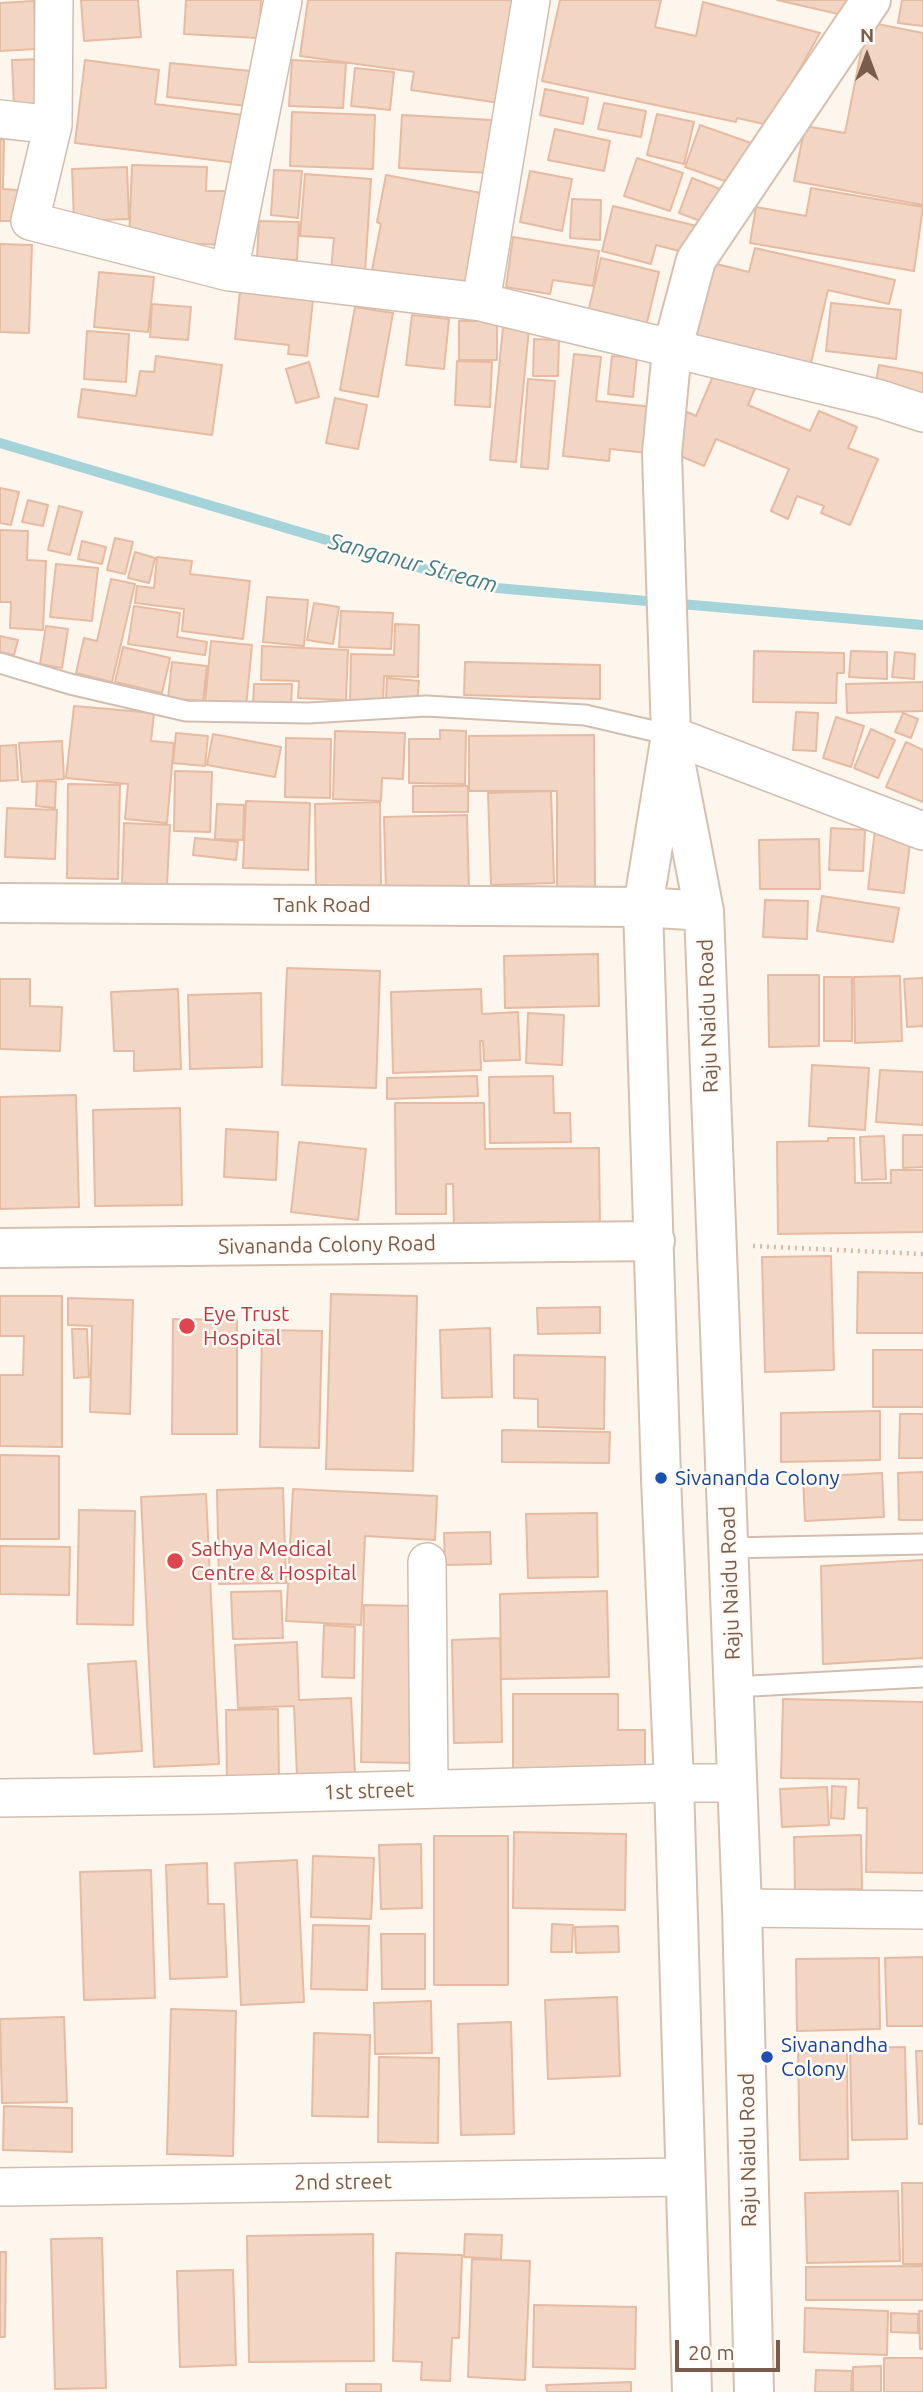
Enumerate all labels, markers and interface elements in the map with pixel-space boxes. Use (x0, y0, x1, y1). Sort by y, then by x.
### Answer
north arrow (832, 21, 902, 91)
text: N (860, 24, 874, 46)
water label: Sanganur Stream (326, 527, 500, 599)
street label: Tank Road (273, 892, 371, 918)
street label: Raju Naidu Road (693, 939, 723, 1093)
street label: Sivananda Colony Road (218, 1231, 436, 1259)
place label: Eye Trust Hospital (203, 1301, 289, 1351)
marker: Eye Trust Hospital (177, 1316, 197, 1336)
place label: Sivananda Colony (675, 1465, 840, 1491)
marker: Sivananda Colony (653, 1470, 669, 1486)
street label: Raju Naidu Road (715, 1506, 745, 1660)
place label: Sathya Medical Centre & Hospital (191, 1536, 357, 1586)
marker: Sathya Medical Centre & Hospital (165, 1551, 185, 1571)
street label: 1st street (323, 1777, 415, 1805)
place label: Sivanandha Colony (781, 2032, 888, 2082)
marker: Sivanandha Colony (759, 2049, 775, 2065)
street label: Raju Naidu Road (734, 2073, 762, 2227)
street label: 2nd street (294, 2169, 392, 2195)
scale bar (678, 2326, 783, 2370)
text: 20 m (688, 2340, 735, 2364)

